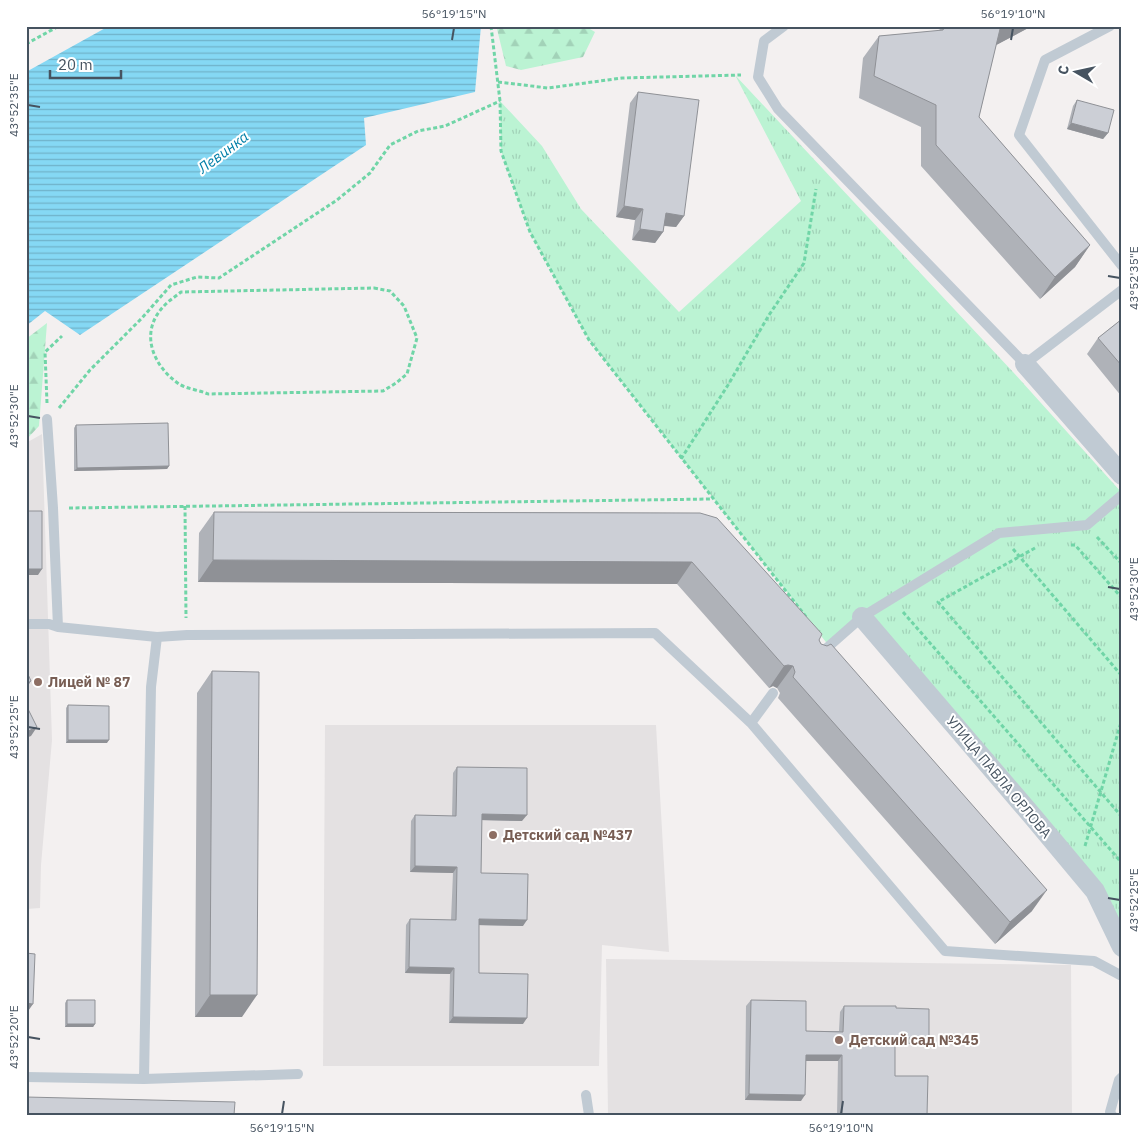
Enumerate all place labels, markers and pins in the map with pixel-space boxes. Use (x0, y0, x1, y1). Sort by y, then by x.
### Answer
place label: Лицей № 87 (48, 673, 130, 691)
marker: Лицей № 87 (32, 676, 44, 688)
place label: Детский сад №437 (503, 826, 633, 844)
marker: Детский сад №437 (487, 829, 499, 841)
place label: Детский сад №345 (849, 1031, 979, 1049)
marker: Детский сад №345 (833, 1034, 845, 1046)

